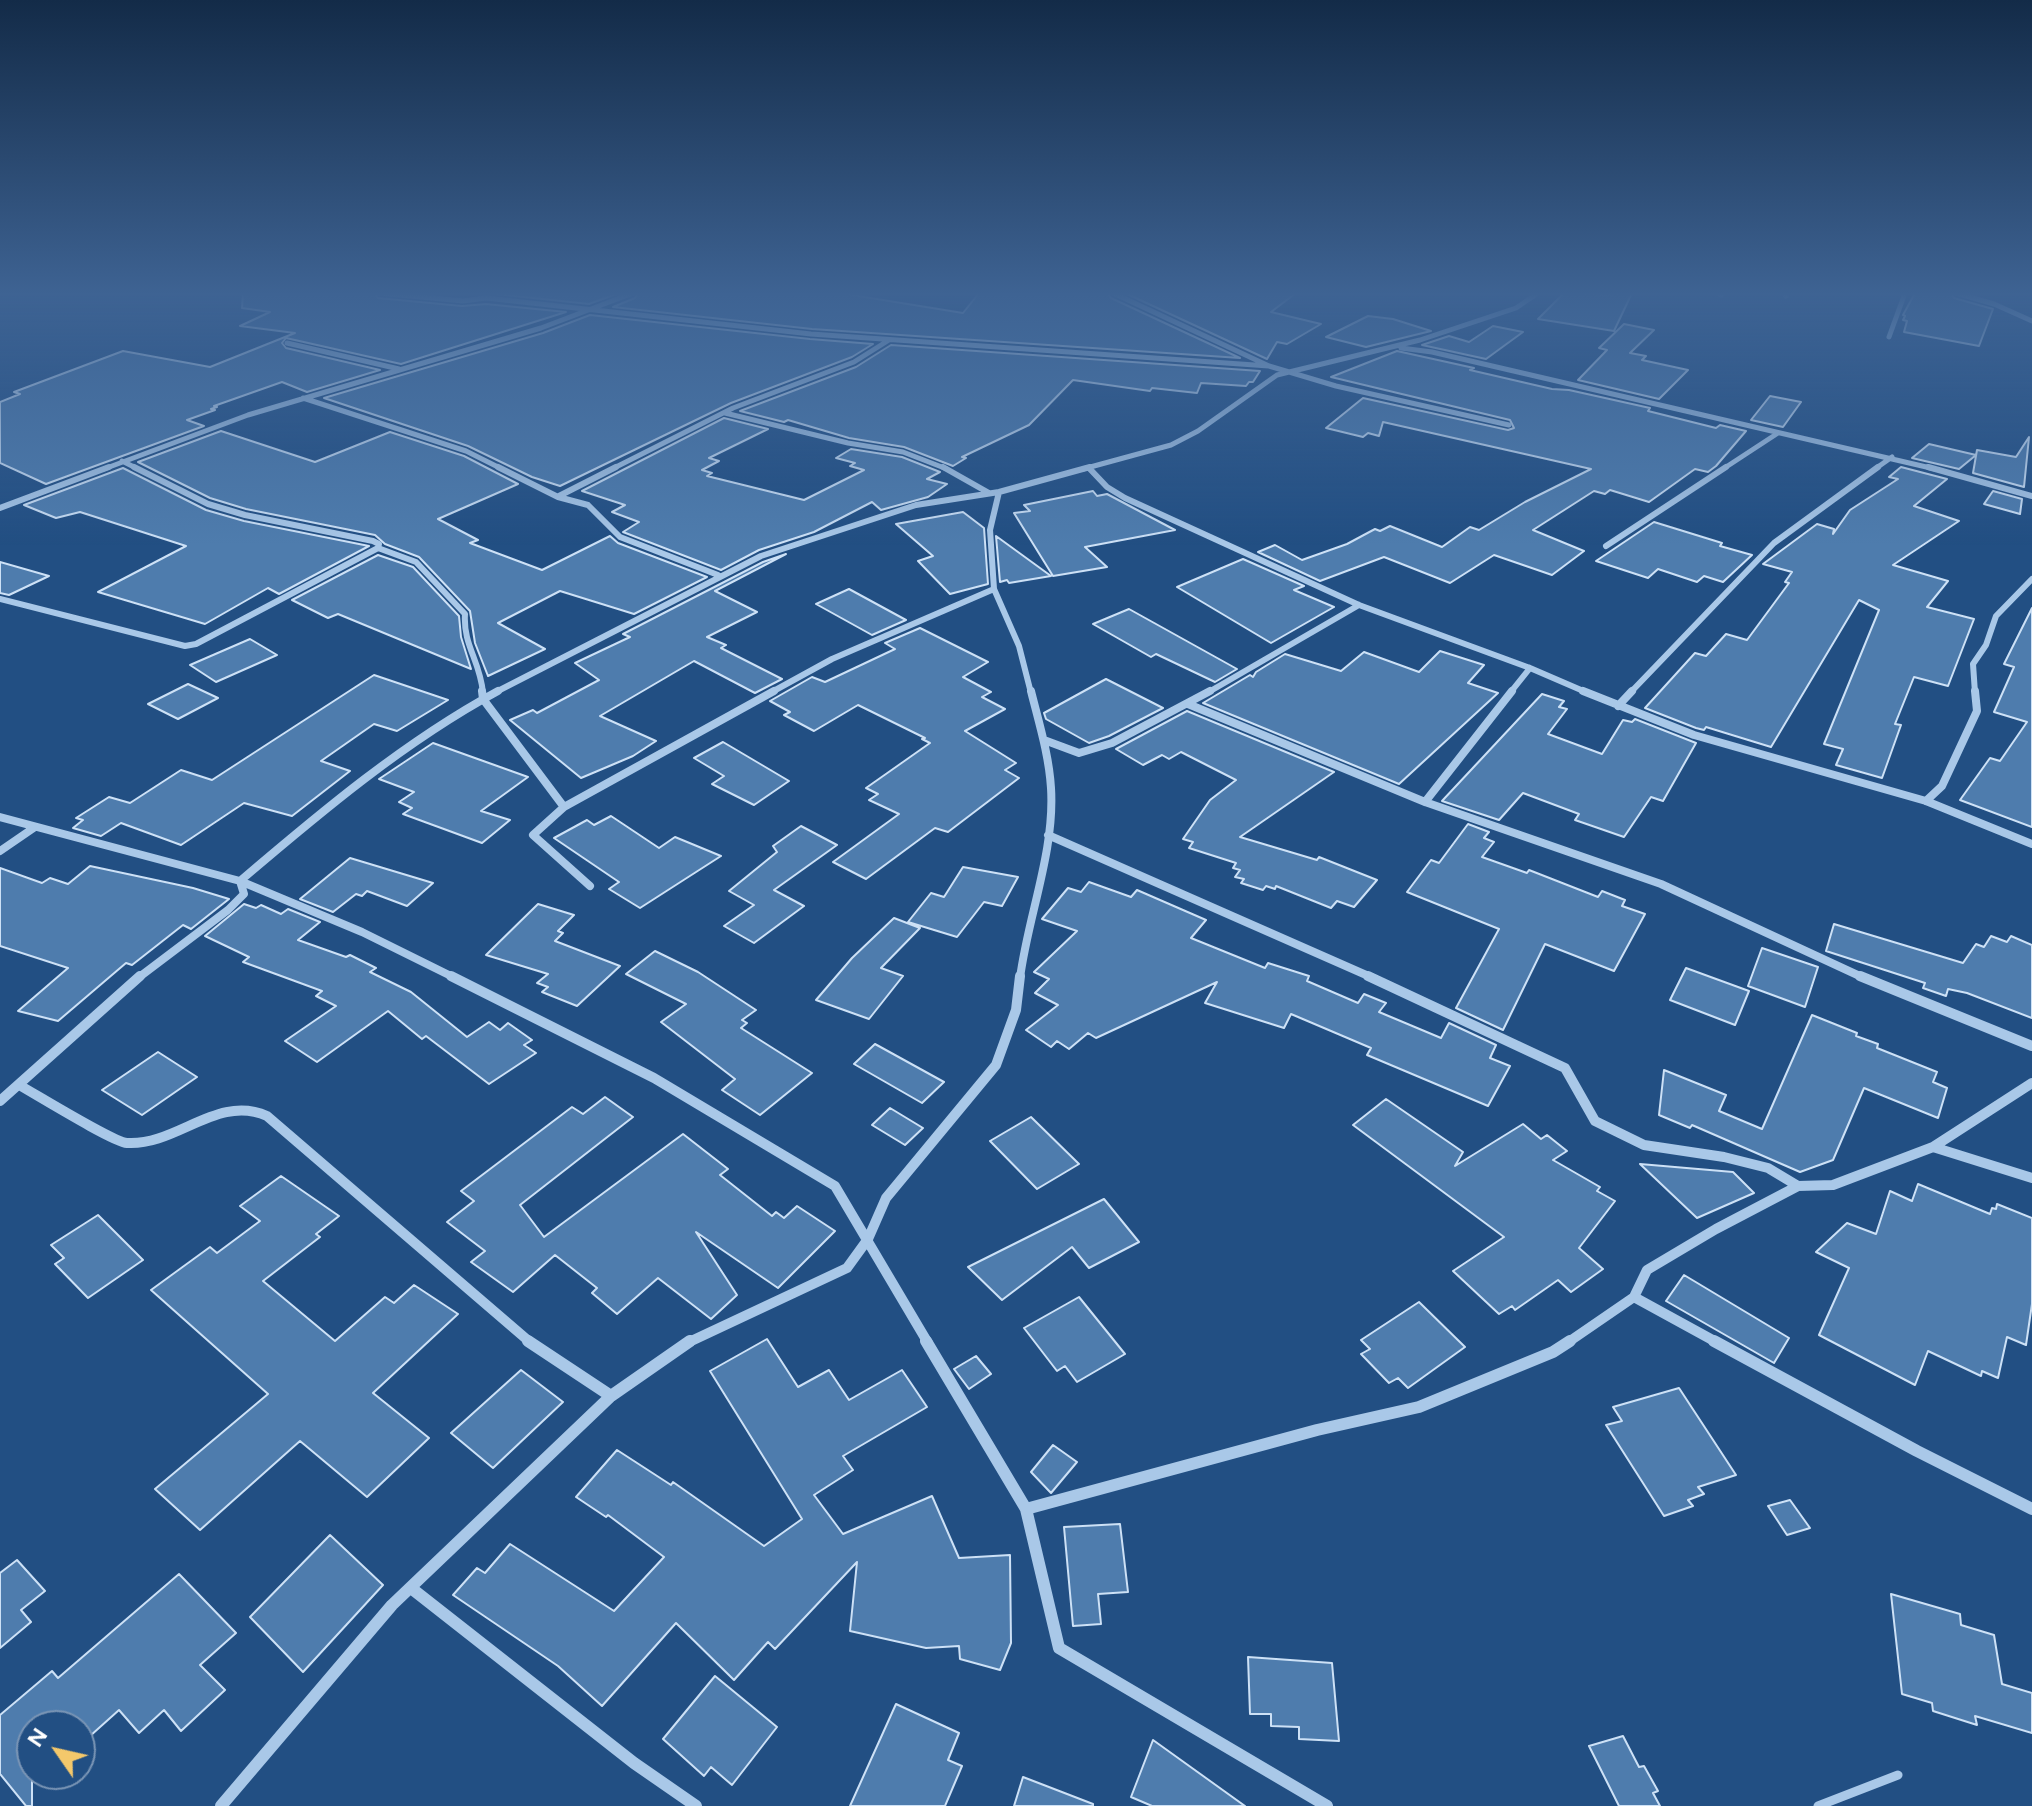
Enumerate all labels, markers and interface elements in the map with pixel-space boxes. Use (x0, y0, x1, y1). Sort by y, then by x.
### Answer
north arrow (16, 1710, 96, 1790)
text: N (21, 1723, 53, 1752)

